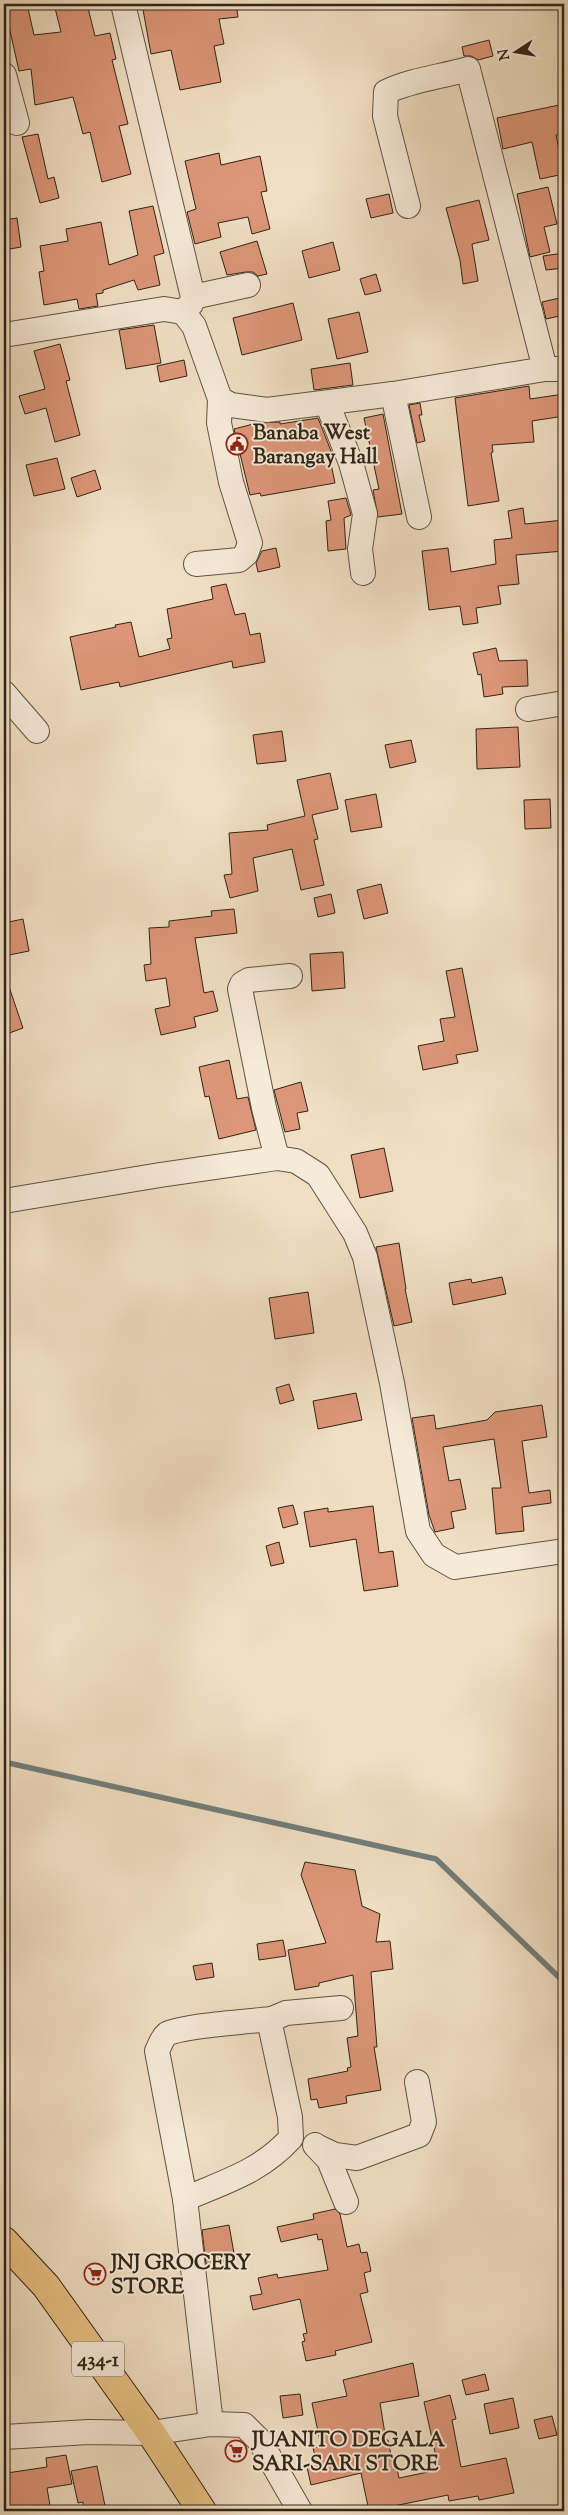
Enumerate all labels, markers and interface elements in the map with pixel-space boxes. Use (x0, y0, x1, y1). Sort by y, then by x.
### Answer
north arrow (490, 28, 540, 78)
text: N (494, 47, 516, 62)
place label: Banaba West Barangay Hall (253, 419, 378, 473)
public building icon: Banaba West Barangay Hall (225, 432, 249, 456)
place label: JNJ GROCERY STORE (109, 2249, 251, 2303)
supermarket icon: JNJ GROCERY STORE (83, 2262, 107, 2286)
road number: 434-1 (72, 2342, 124, 2376)
place label: JUANITO DEGALA SARI-SARI STORE (250, 2426, 446, 2480)
supermarket icon: JUANITO DEGALA SARI-SARI STORE (224, 2439, 248, 2463)

